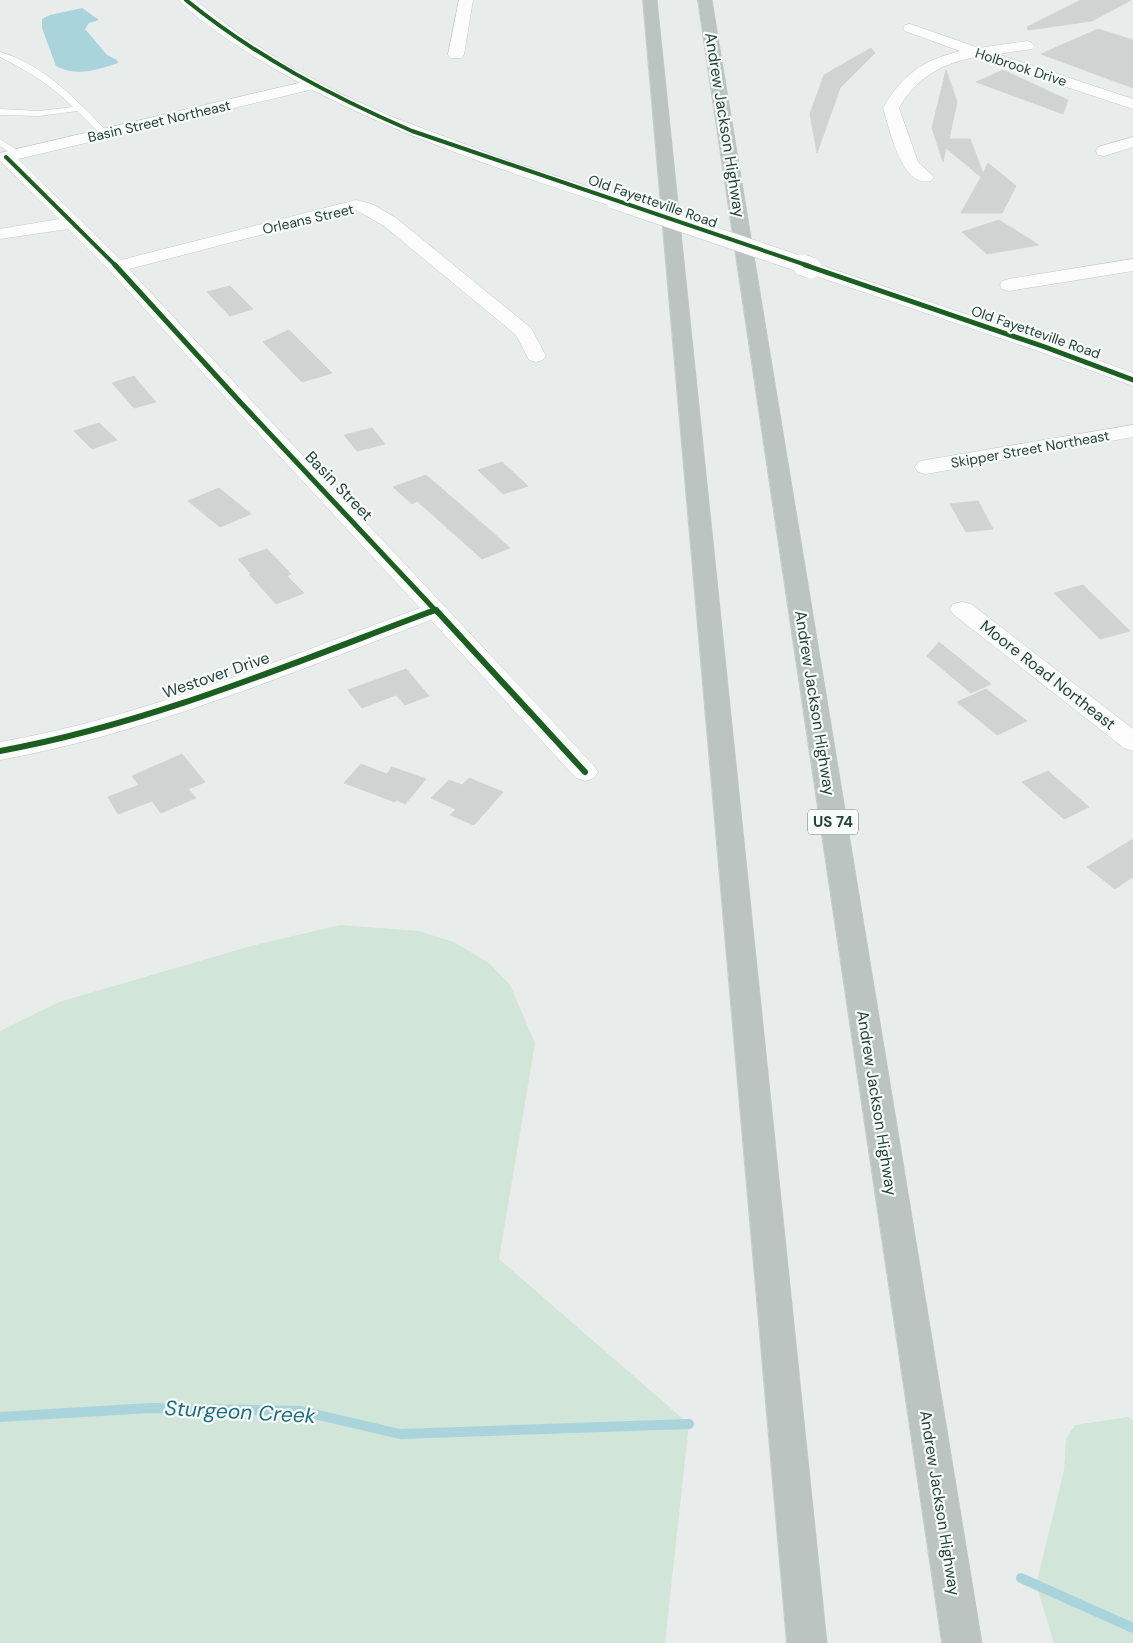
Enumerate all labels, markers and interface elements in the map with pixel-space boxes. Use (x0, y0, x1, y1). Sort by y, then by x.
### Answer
street label: Andrew Jackson Highway (700, 31, 750, 219)
street label: Holbrook Drive (973, 44, 1069, 90)
street label: Basin Street Northeast (86, 96, 232, 146)
street label: Old Fayetteville Road (586, 170, 720, 232)
street label: Orleans Street (261, 200, 355, 238)
street label: Old Fayetteville Road (969, 301, 1103, 363)
street label: Skipper Street Northeast (949, 426, 1111, 472)
street label: Basin Street (301, 447, 377, 525)
street label: Andrew Jackson Highway (790, 609, 840, 797)
street label: Moore Road Northeast (976, 615, 1120, 735)
street label: Westover Drive (160, 647, 272, 703)
road number: US 74 (808, 810, 858, 834)
street label: Andrew Jackson Highway (852, 1009, 902, 1197)
water label: Sturgeon Creek (164, 1394, 316, 1430)
street label: Andrew Jackson Highway (915, 1409, 965, 1597)

